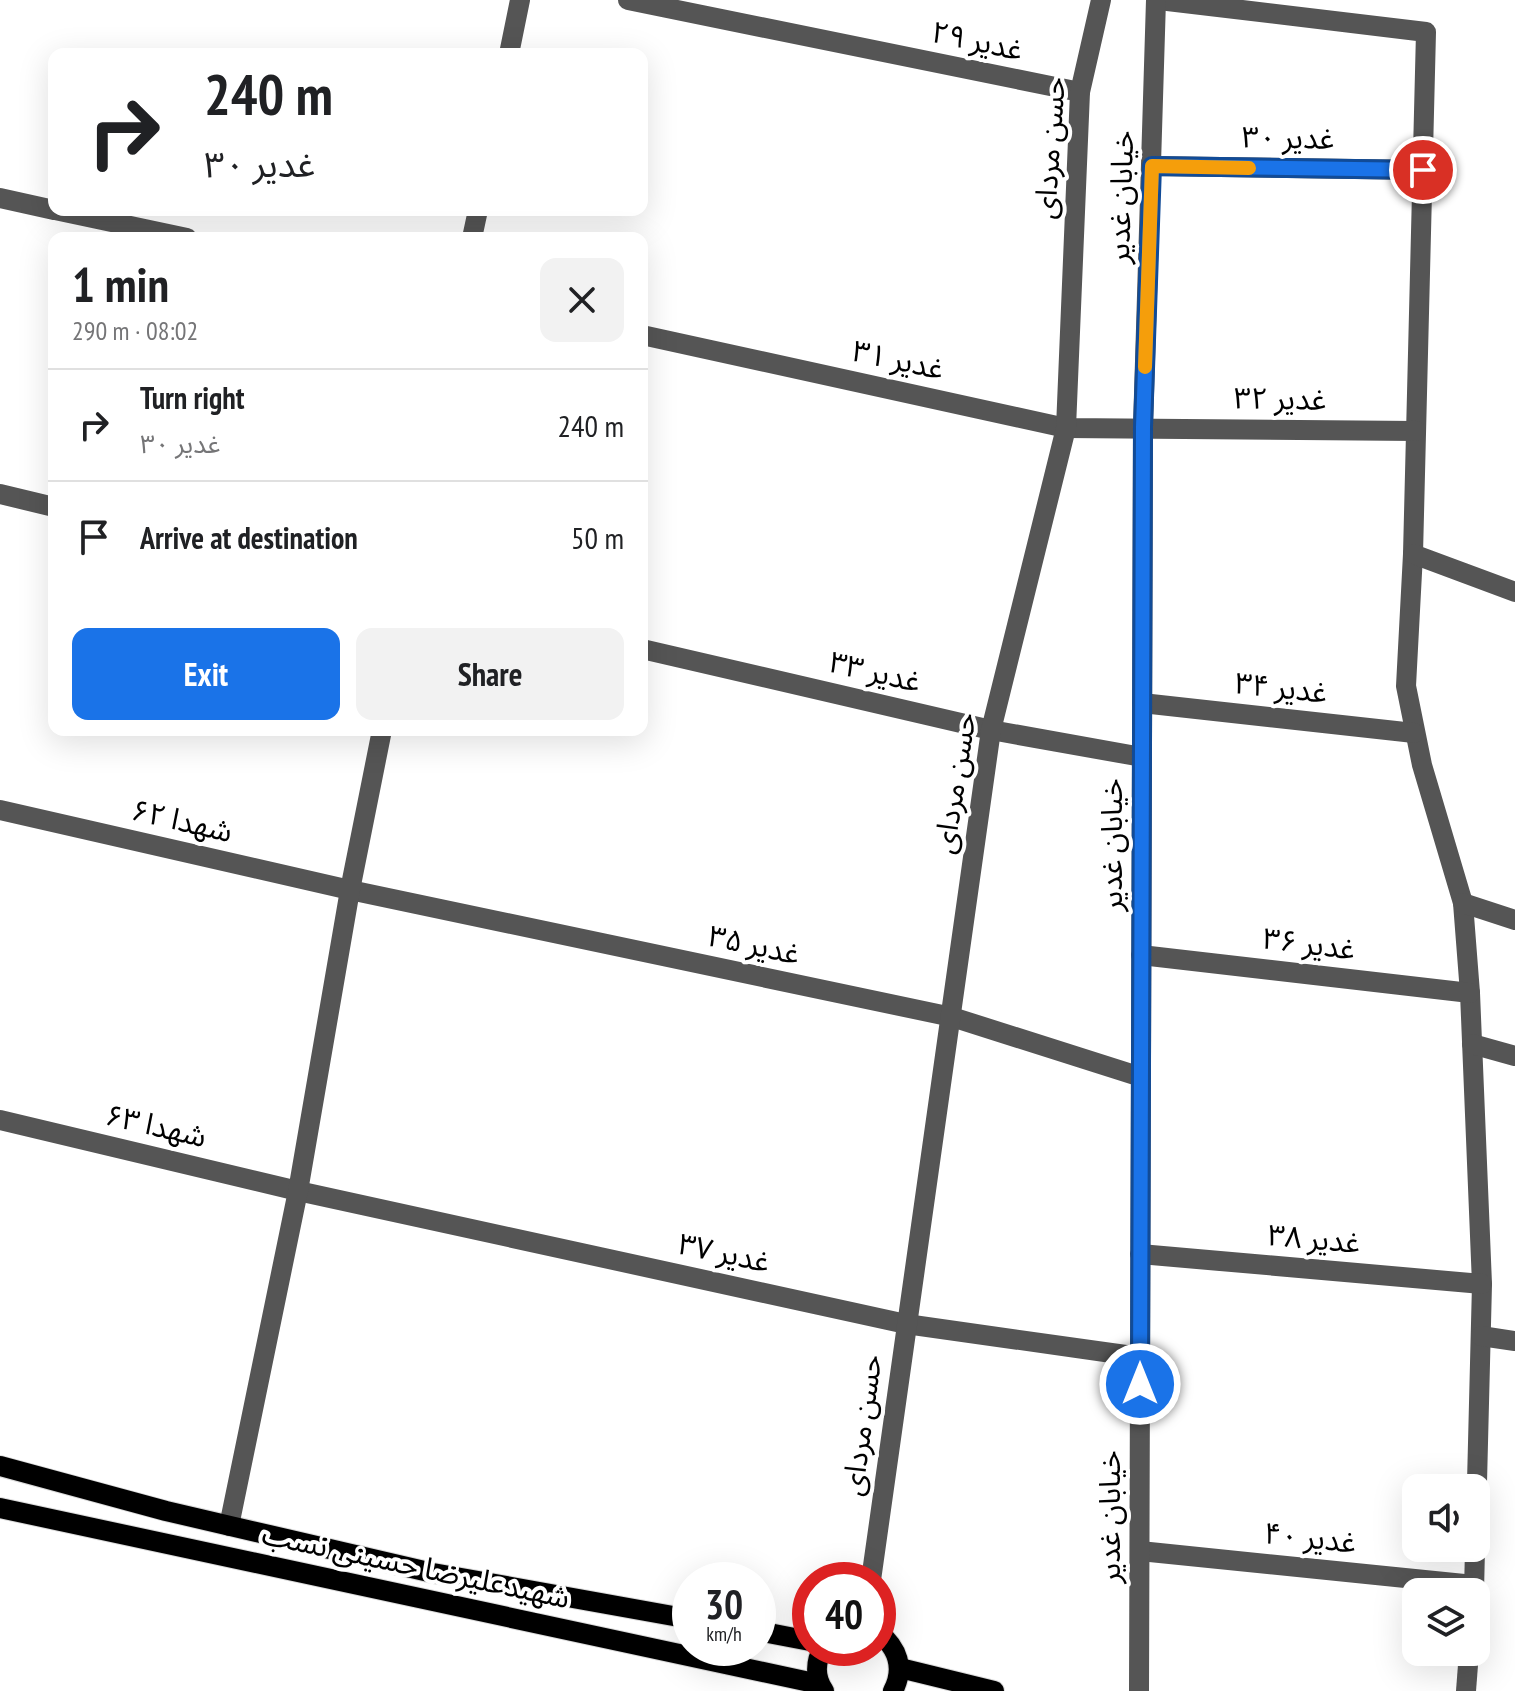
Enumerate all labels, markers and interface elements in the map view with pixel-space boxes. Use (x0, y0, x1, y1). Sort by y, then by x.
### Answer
street label: غدیر ۲۹ (928, 11, 1027, 68)
text: 240 m (204, 58, 333, 130)
street label: حسن مردای (1024, 75, 1073, 220)
icon: right (72, 80, 176, 184)
street label: غدیر ۳۰ (1241, 116, 1335, 157)
street label: خیابان غدیر (1098, 130, 1141, 265)
pin (1389, 136, 1457, 204)
text: غدیر ۳۰ (204, 140, 315, 187)
icon: arrive (1401, 148, 1445, 192)
text: 1 min (72, 253, 169, 315)
button: close (540, 258, 624, 342)
text: 290 m · 08:02 (72, 314, 198, 347)
street label: غدیر ۳۱ (849, 330, 948, 387)
street label: غدیر ۳۲ (1233, 377, 1327, 418)
text: Turn right (140, 378, 244, 417)
icon: right (72, 403, 116, 447)
text: 240 m (558, 406, 624, 445)
text: غدیر ۳۰ (140, 427, 220, 460)
icon: arrive (72, 515, 116, 559)
text: Arrive at destination (140, 518, 358, 557)
text: 50 m (571, 518, 624, 557)
button: Exit (72, 628, 340, 720)
button: Share (356, 628, 624, 720)
street label: غدیر ۳۳ (826, 641, 925, 700)
street label: غدیر ۳۴ (1233, 662, 1329, 711)
street label: حسن مردای (923, 709, 984, 856)
street label: خیابان غدیر (1091, 778, 1130, 913)
street label: شهدا ۶۲ (128, 789, 237, 850)
street label: غدیر ۳۵ (705, 915, 804, 972)
street label: غدیر ۳۶ (1261, 918, 1358, 968)
street label: شهدا ۶۳ (102, 1094, 211, 1155)
street label: غدیر ۳۸ (1266, 1214, 1362, 1261)
street label: غدیر ۳۷ (675, 1223, 774, 1280)
position arrow (1098, 1342, 1182, 1426)
street label: حسن مردای (831, 1352, 890, 1498)
street label: خیابان غدیر (1089, 1450, 1128, 1585)
map controls (1402, 1474, 1490, 1666)
button: sound (1402, 1474, 1490, 1562)
street label: غدیر ۴۰ (1262, 1512, 1358, 1561)
street label: شهیدعلیرضا حسینی نسب (259, 1513, 574, 1616)
speed limit sign: 40 (792, 1562, 896, 1666)
text: 30 (705, 1578, 743, 1630)
button: layers (1402, 1578, 1490, 1666)
text: km/h (706, 1621, 742, 1647)

